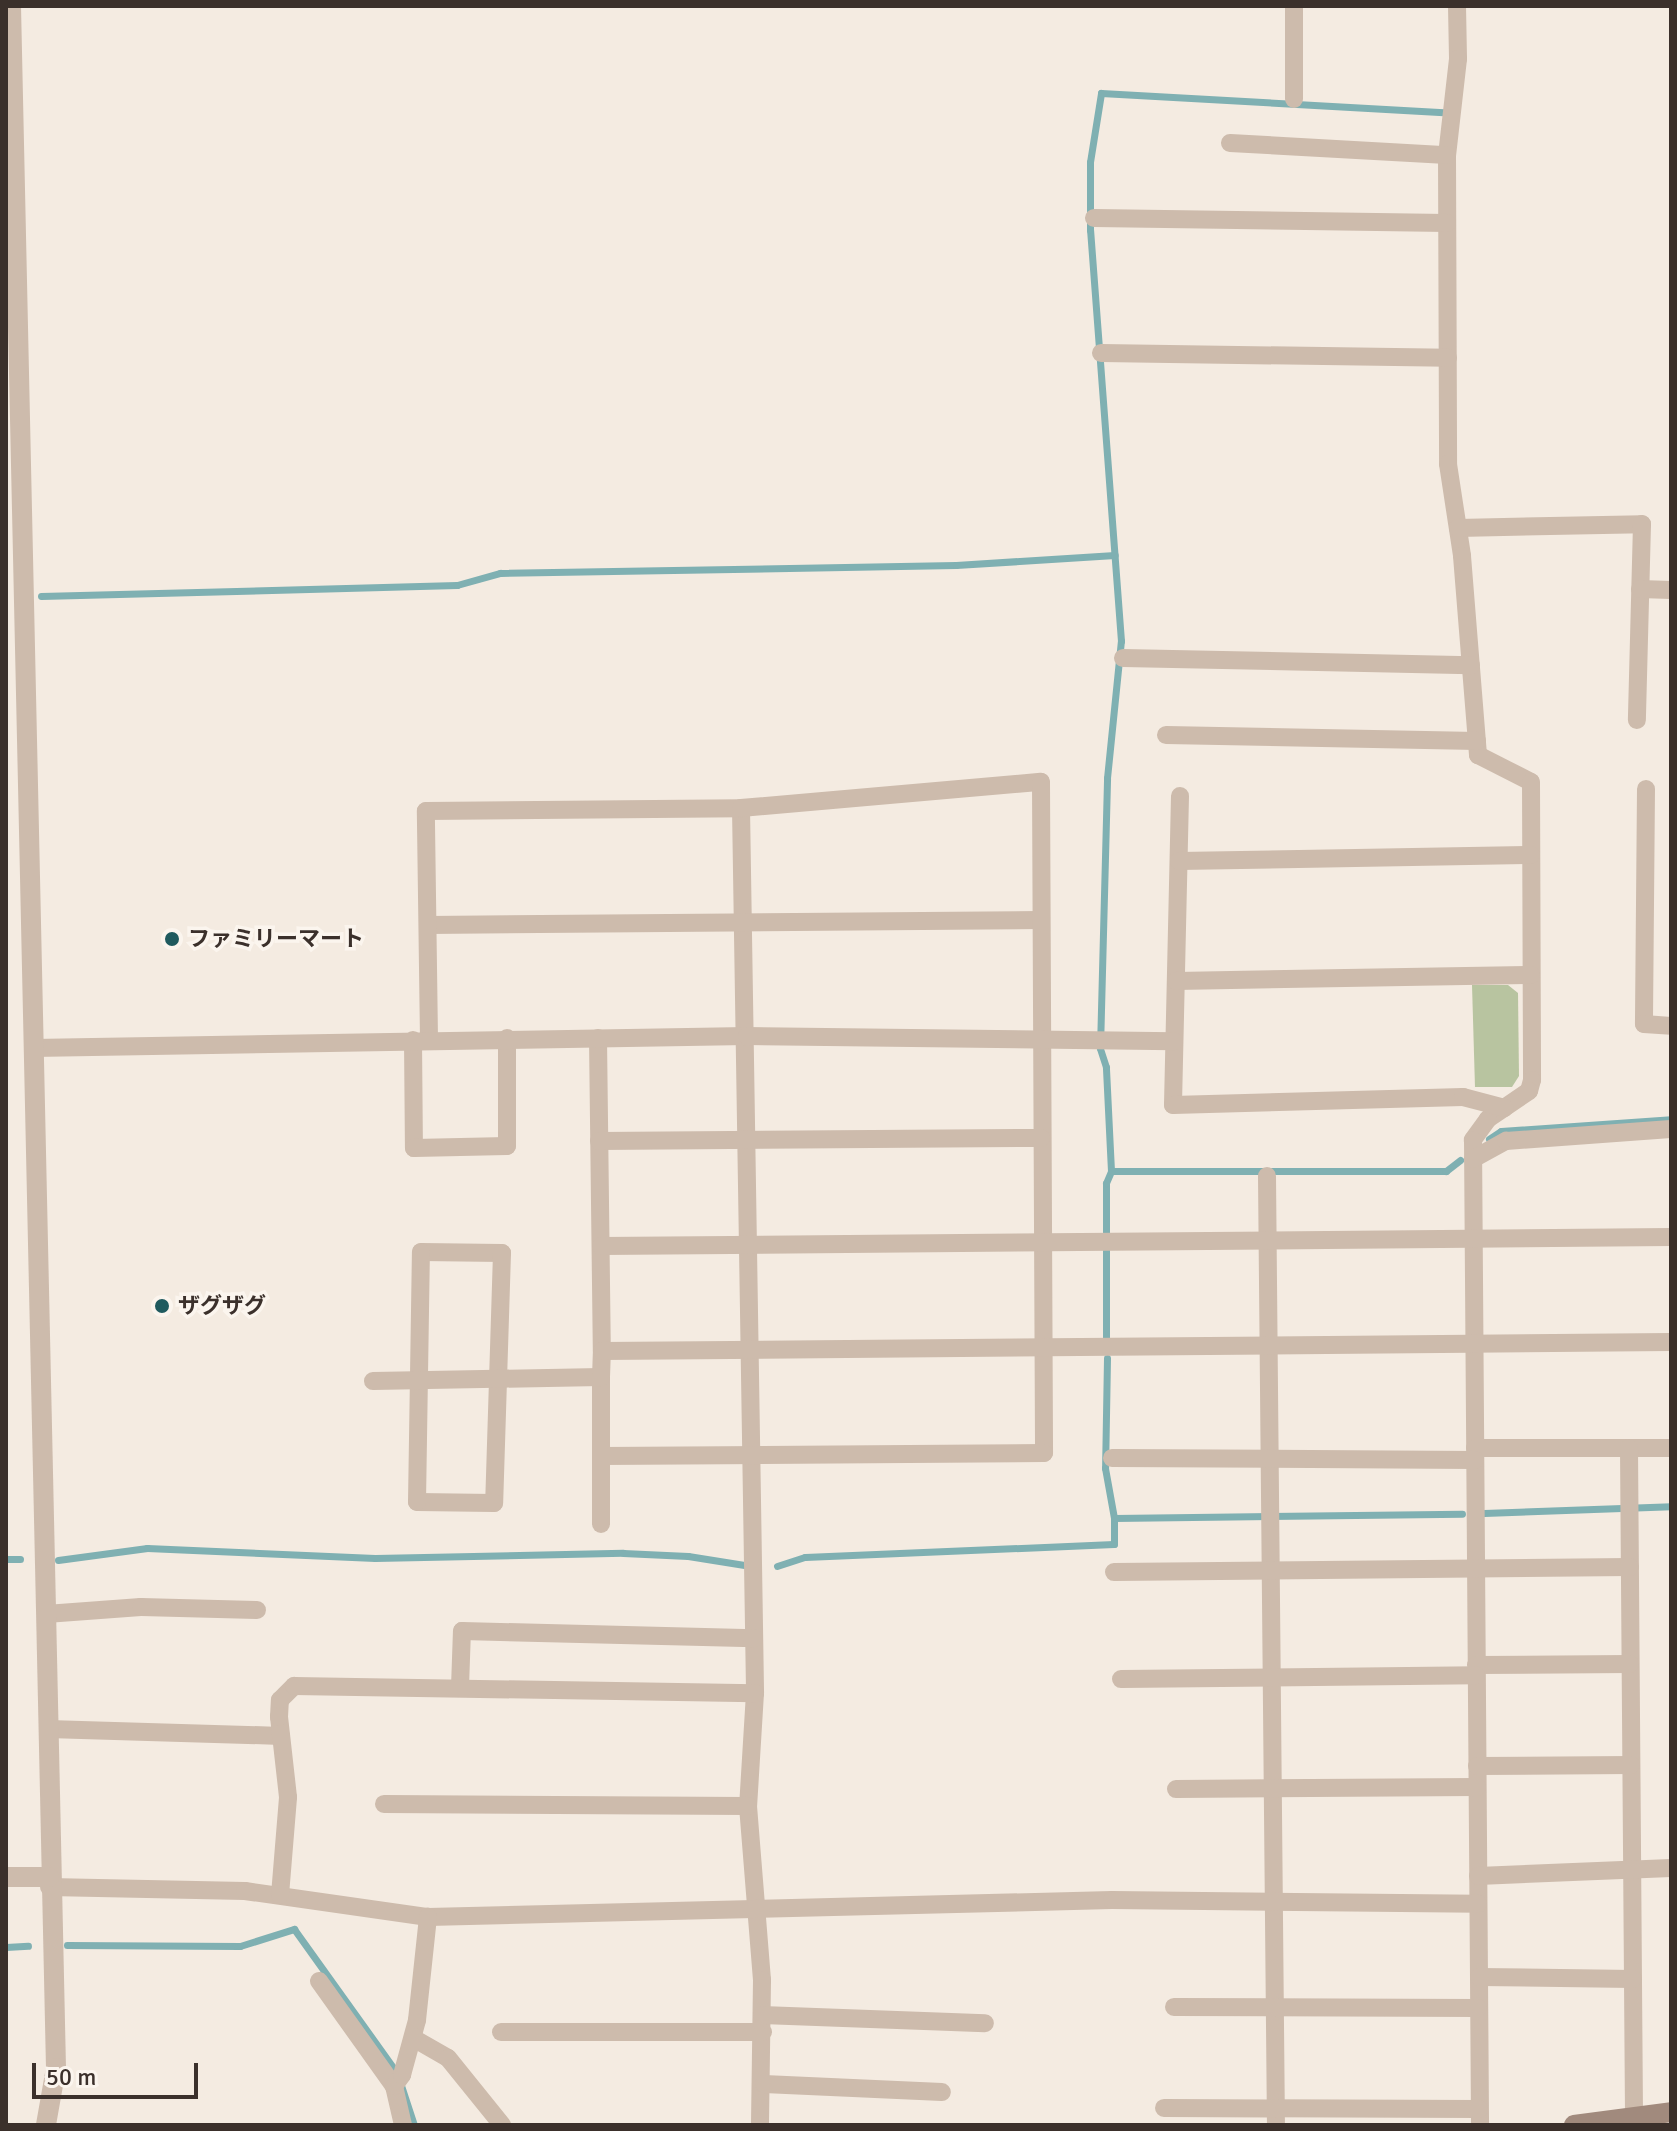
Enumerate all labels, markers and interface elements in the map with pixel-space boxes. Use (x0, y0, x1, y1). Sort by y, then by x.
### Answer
place label: ファミリーマート (188, 926, 364, 952)
marker: ファミリーマート (163, 930, 181, 948)
place label: ザグザグ (178, 1293, 266, 1319)
marker: ザグザグ (153, 1297, 171, 1315)
scale bar (36, 2047, 202, 2097)
text: 50 m (46, 2062, 96, 2092)

